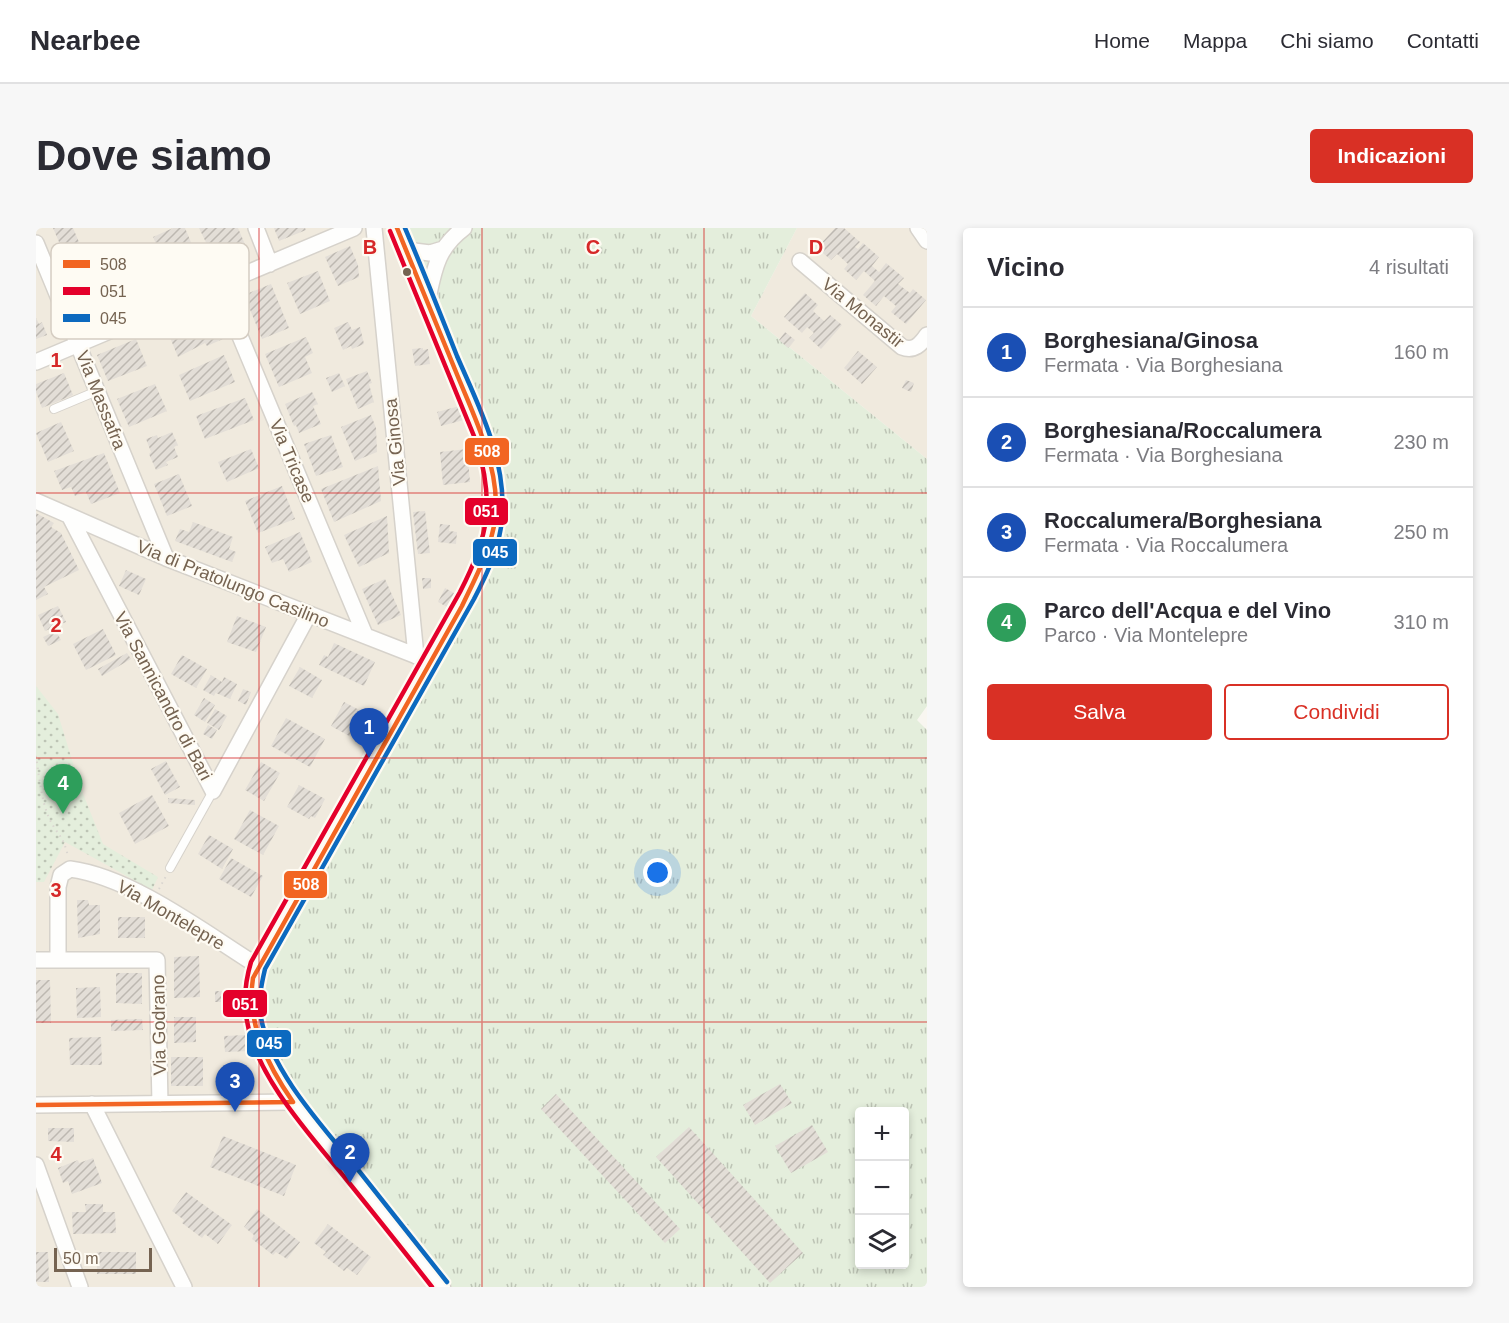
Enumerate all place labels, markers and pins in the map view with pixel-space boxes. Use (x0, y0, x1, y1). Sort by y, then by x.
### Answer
unlabelled marker (401, 266, 413, 278)
pin: 1 (350, 708, 388, 758)
pin: 4 (44, 764, 82, 814)
pin: 3 (216, 1062, 254, 1112)
pin: 2 (330, 1134, 370, 1183)

